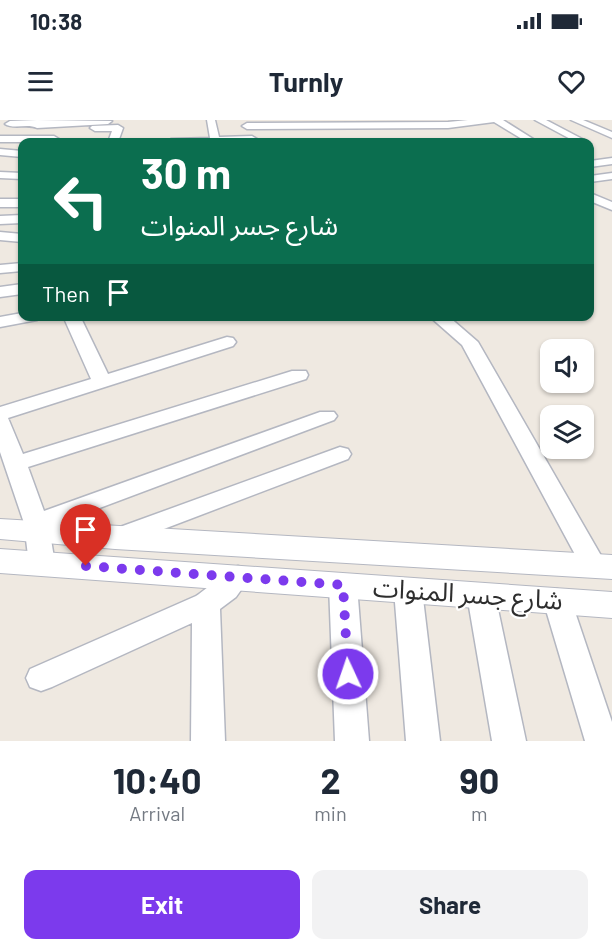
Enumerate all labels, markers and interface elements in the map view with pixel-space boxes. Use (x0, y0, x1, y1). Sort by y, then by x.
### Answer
text: 10:38 (30, 8, 82, 34)
icon: menu (24, 65, 57, 98)
text: Turnly (269, 65, 343, 97)
icon: heart (555, 65, 588, 98)
text: 30 m (141, 147, 231, 197)
icon: left (42, 162, 120, 240)
text: شارع جسر المنوات (141, 208, 338, 240)
icon: arrive (102, 276, 135, 309)
text: Then (42, 280, 90, 306)
map controls (540, 339, 594, 459)
button: sound (540, 339, 594, 393)
button: layers (540, 405, 594, 459)
pin (60, 504, 111, 566)
icon: arrive (69, 513, 102, 546)
street label: شارع جسر المنوات (372, 570, 564, 620)
position arrow (316, 642, 380, 706)
text: 10:40 (113, 758, 201, 801)
text: 2 (320, 758, 341, 801)
text: 90 (460, 758, 499, 801)
text: Arrival (129, 801, 185, 825)
text: min (314, 801, 347, 825)
text: m (471, 801, 488, 825)
button: Exit (24, 870, 300, 939)
button: Share (312, 870, 588, 939)

